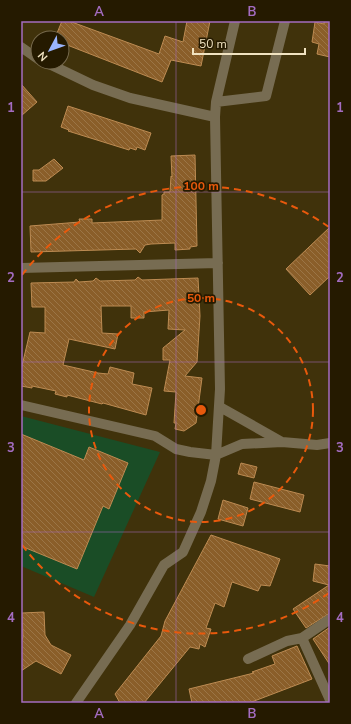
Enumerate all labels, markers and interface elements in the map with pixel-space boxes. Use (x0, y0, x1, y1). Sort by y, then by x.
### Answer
text: A (94, 3, 104, 21)
text: B (248, 3, 257, 21)
north arrow (30, 30, 70, 70)
scale bar (193, 30, 305, 56)
text: 50 m (199, 36, 227, 52)
text: N (34, 48, 51, 64)
text: 1 (7, 99, 15, 117)
text: 1 (336, 99, 344, 117)
text: 100 m (183, 178, 219, 194)
text: 2 (7, 269, 15, 287)
text: 2 (336, 269, 344, 287)
text: 50 m (187, 290, 215, 306)
centre of rings (194, 403, 208, 417)
text: 3 (7, 439, 15, 457)
text: 3 (336, 439, 344, 457)
text: 4 (7, 609, 15, 627)
text: 4 (336, 609, 344, 627)
text: A (94, 705, 104, 723)
text: B (248, 705, 257, 723)

